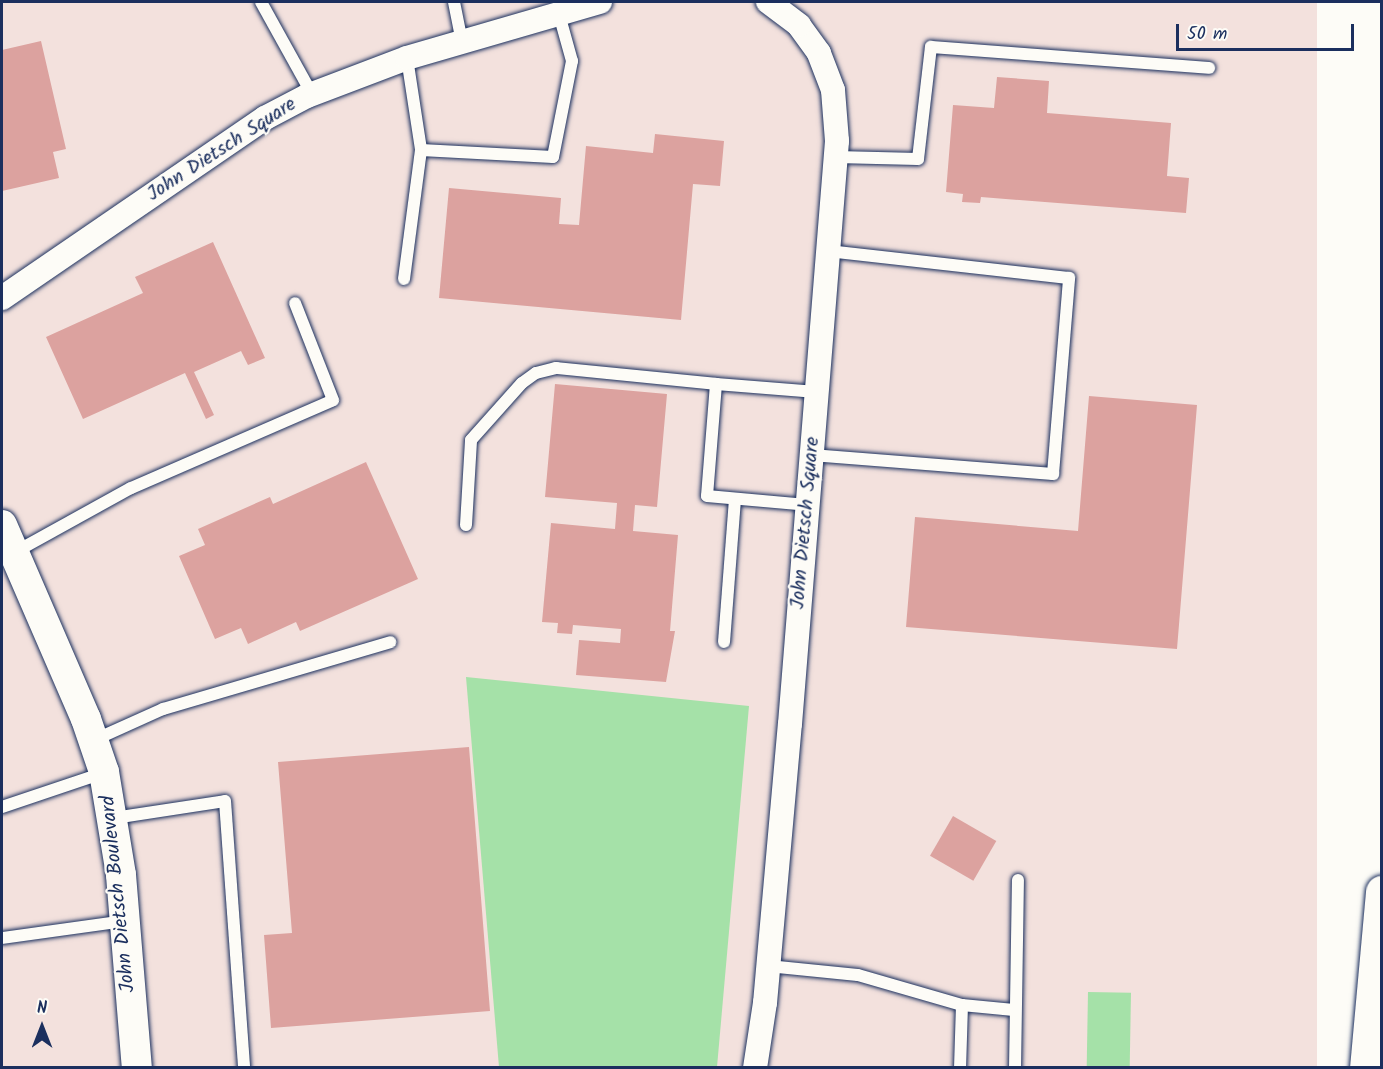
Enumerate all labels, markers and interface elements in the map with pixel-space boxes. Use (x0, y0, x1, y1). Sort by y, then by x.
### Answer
scale bar (1179, 12, 1358, 50)
text: 50 m (1187, 20, 1227, 49)
street label: John Dietsch Square (143, 93, 301, 207)
street label: John Dietsch Square (787, 436, 825, 610)
street label: John Dietsch Boulevard (97, 794, 141, 994)
text: N (37, 996, 47, 1021)
north arrow (12, 997, 72, 1057)

